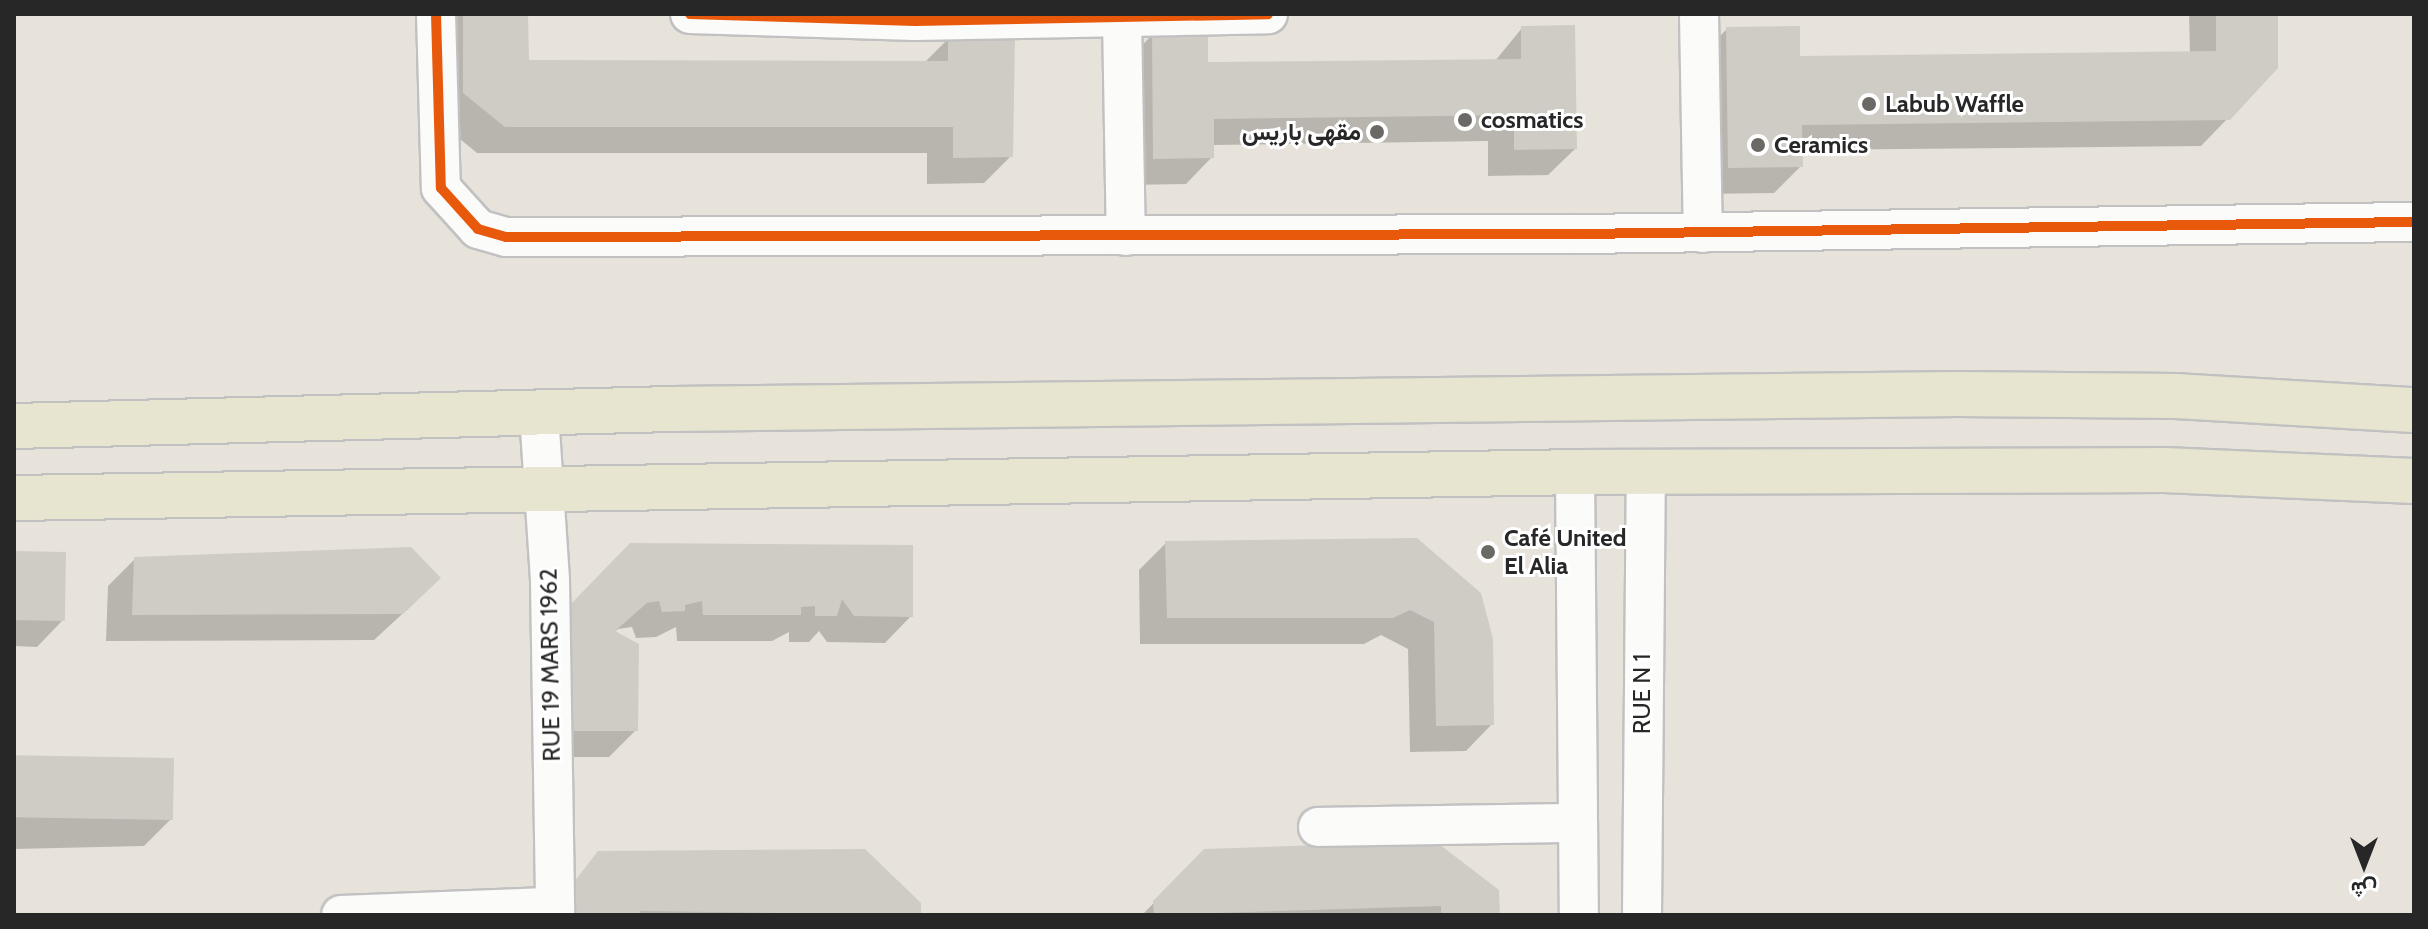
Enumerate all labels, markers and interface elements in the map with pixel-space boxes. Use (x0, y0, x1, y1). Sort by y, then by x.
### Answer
place label: Labub Waffle (1885, 90, 2024, 118)
marker: Labub Waffle (1860, 95, 1878, 113)
place label: cosmatics (1481, 106, 1583, 134)
marker: cosmatics (1456, 111, 1474, 129)
place label: مقهى باريس (1242, 118, 1361, 146)
marker: مقهى باريس (1368, 123, 1386, 141)
place label: Ceramics (1774, 131, 1868, 159)
marker: Ceramics (1749, 136, 1767, 154)
place label: Café United El Alia (1504, 524, 1626, 580)
marker: Café United El Alia (1479, 543, 1497, 561)
street label: RUE 19 MARS 1962 (534, 568, 566, 762)
street label: RUE N 1 (1628, 654, 1656, 734)
north arrow (2324, 825, 2404, 905)
text: ش (2351, 876, 2377, 903)

